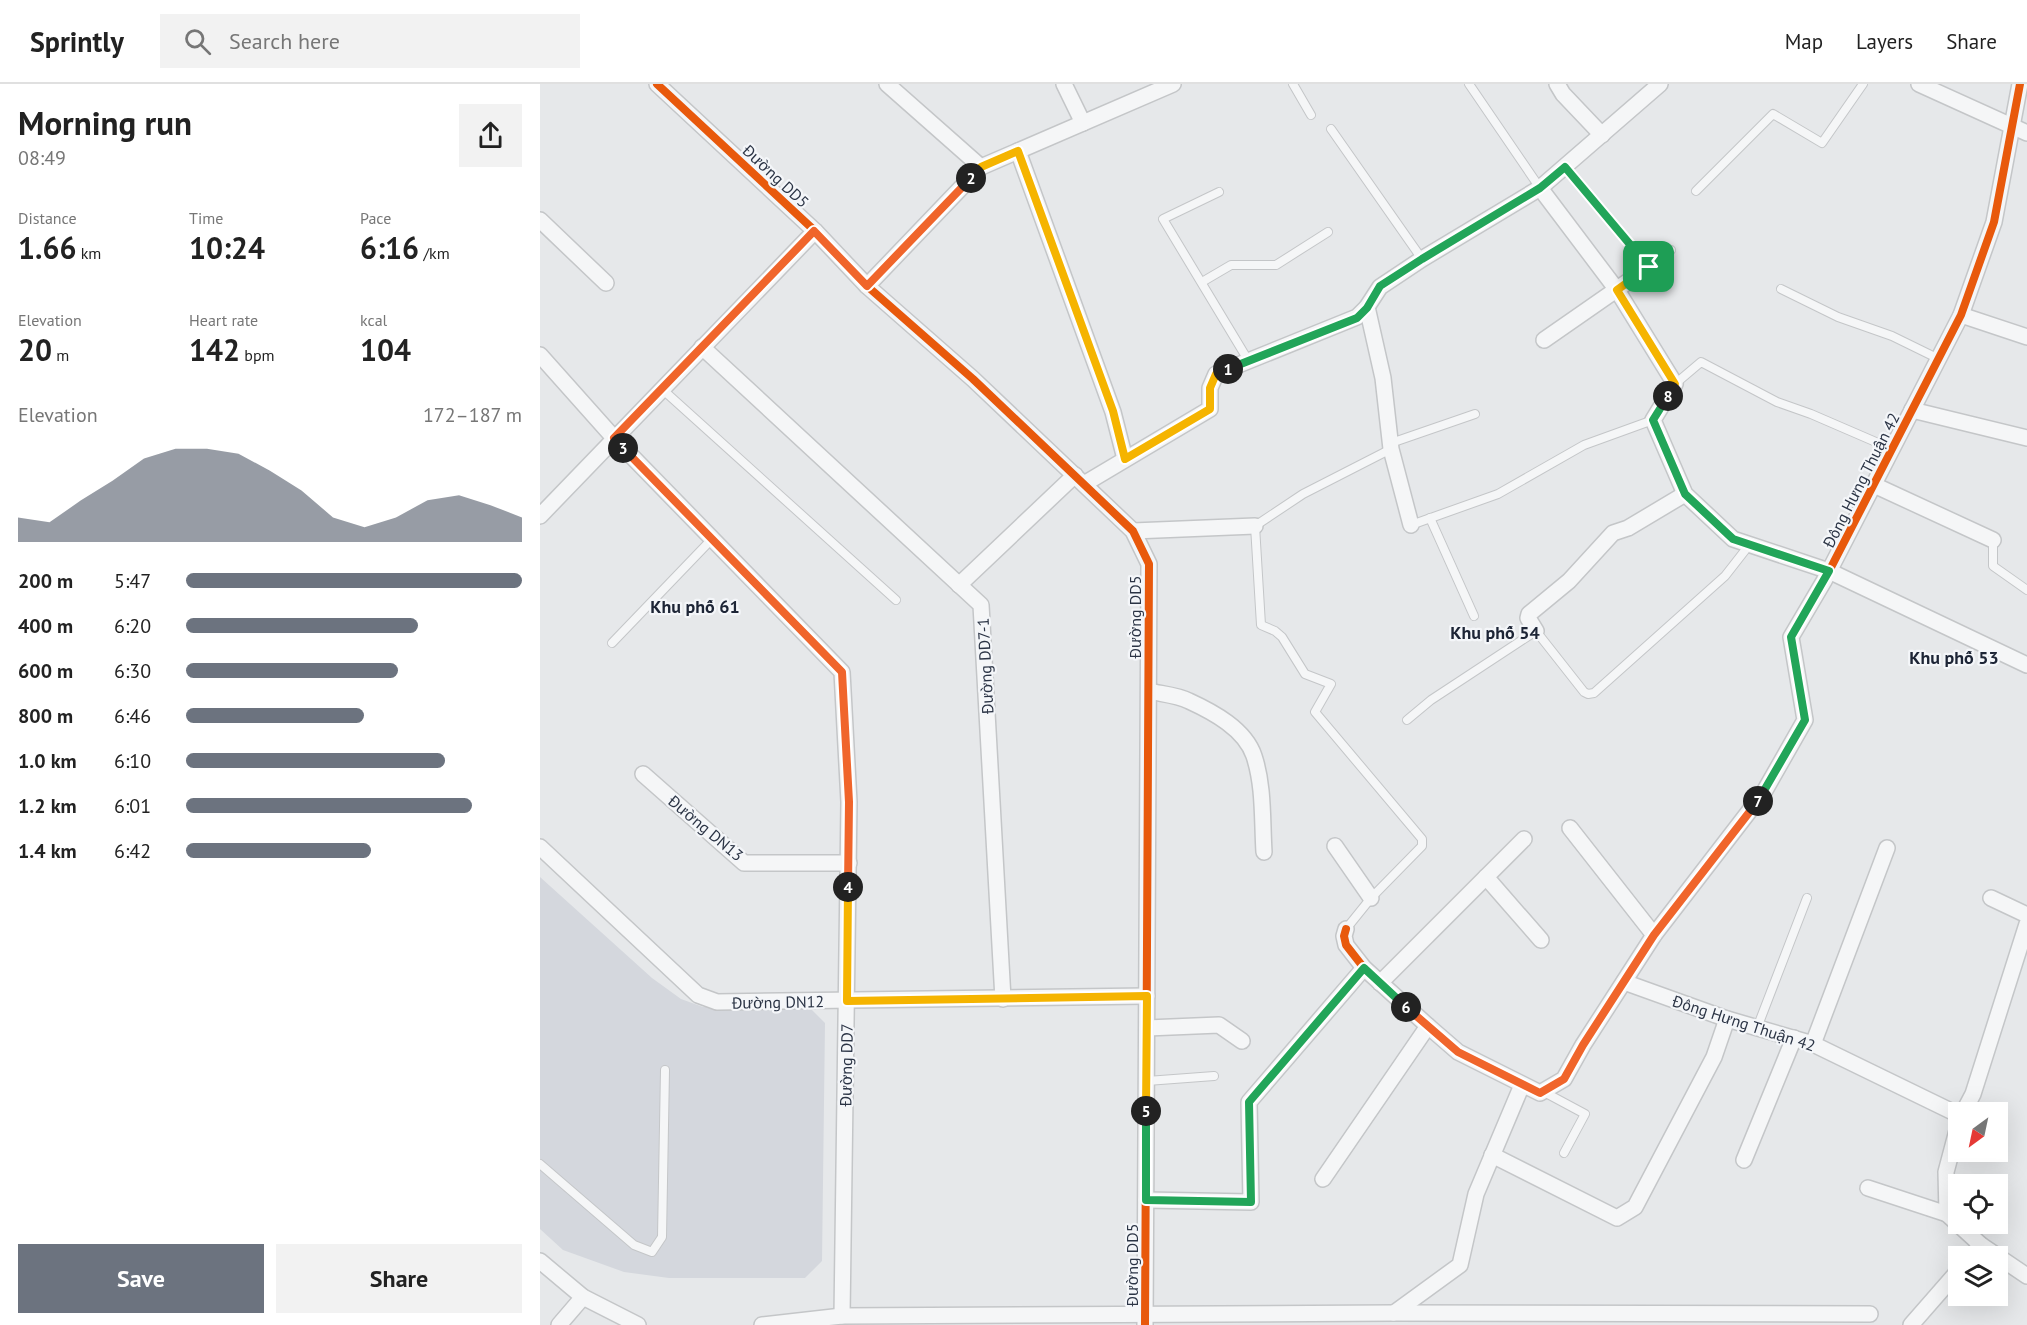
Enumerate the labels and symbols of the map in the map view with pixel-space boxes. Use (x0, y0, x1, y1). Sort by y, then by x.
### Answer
street label: Đường DD5 (738, 140, 813, 212)
pin: 2 (956, 163, 986, 193)
pin (1623, 241, 1674, 292)
pin: 1 (1213, 354, 1243, 384)
pin: 8 (1653, 381, 1683, 411)
street label: Đông Hưng Thuận 42 (1818, 409, 1904, 552)
pin: 3 (608, 433, 638, 463)
street label: Đường DD5 (1125, 576, 1145, 660)
district label: Khu phố 61 (650, 595, 740, 618)
street label: Đường DD7-1 (972, 617, 998, 716)
district label: Khu phố 54 (1450, 621, 1540, 644)
district label: Khu phố 53 (1909, 646, 1999, 669)
pin: 7 (1743, 786, 1773, 816)
street label: Đường DN13 (664, 790, 748, 865)
pin: 4 (833, 872, 863, 902)
street label: Đông Hưng Thuận 42 (1669, 990, 1818, 1056)
street label: Đường DN12 (731, 991, 824, 1013)
pin: 6 (1391, 992, 1421, 1022)
street label: Đường DD7 (835, 1023, 857, 1108)
pin: 5 (1131, 1096, 1161, 1126)
north arrow (1948, 1102, 2008, 1162)
street label: Đường DD5 (1122, 1224, 1142, 1308)

